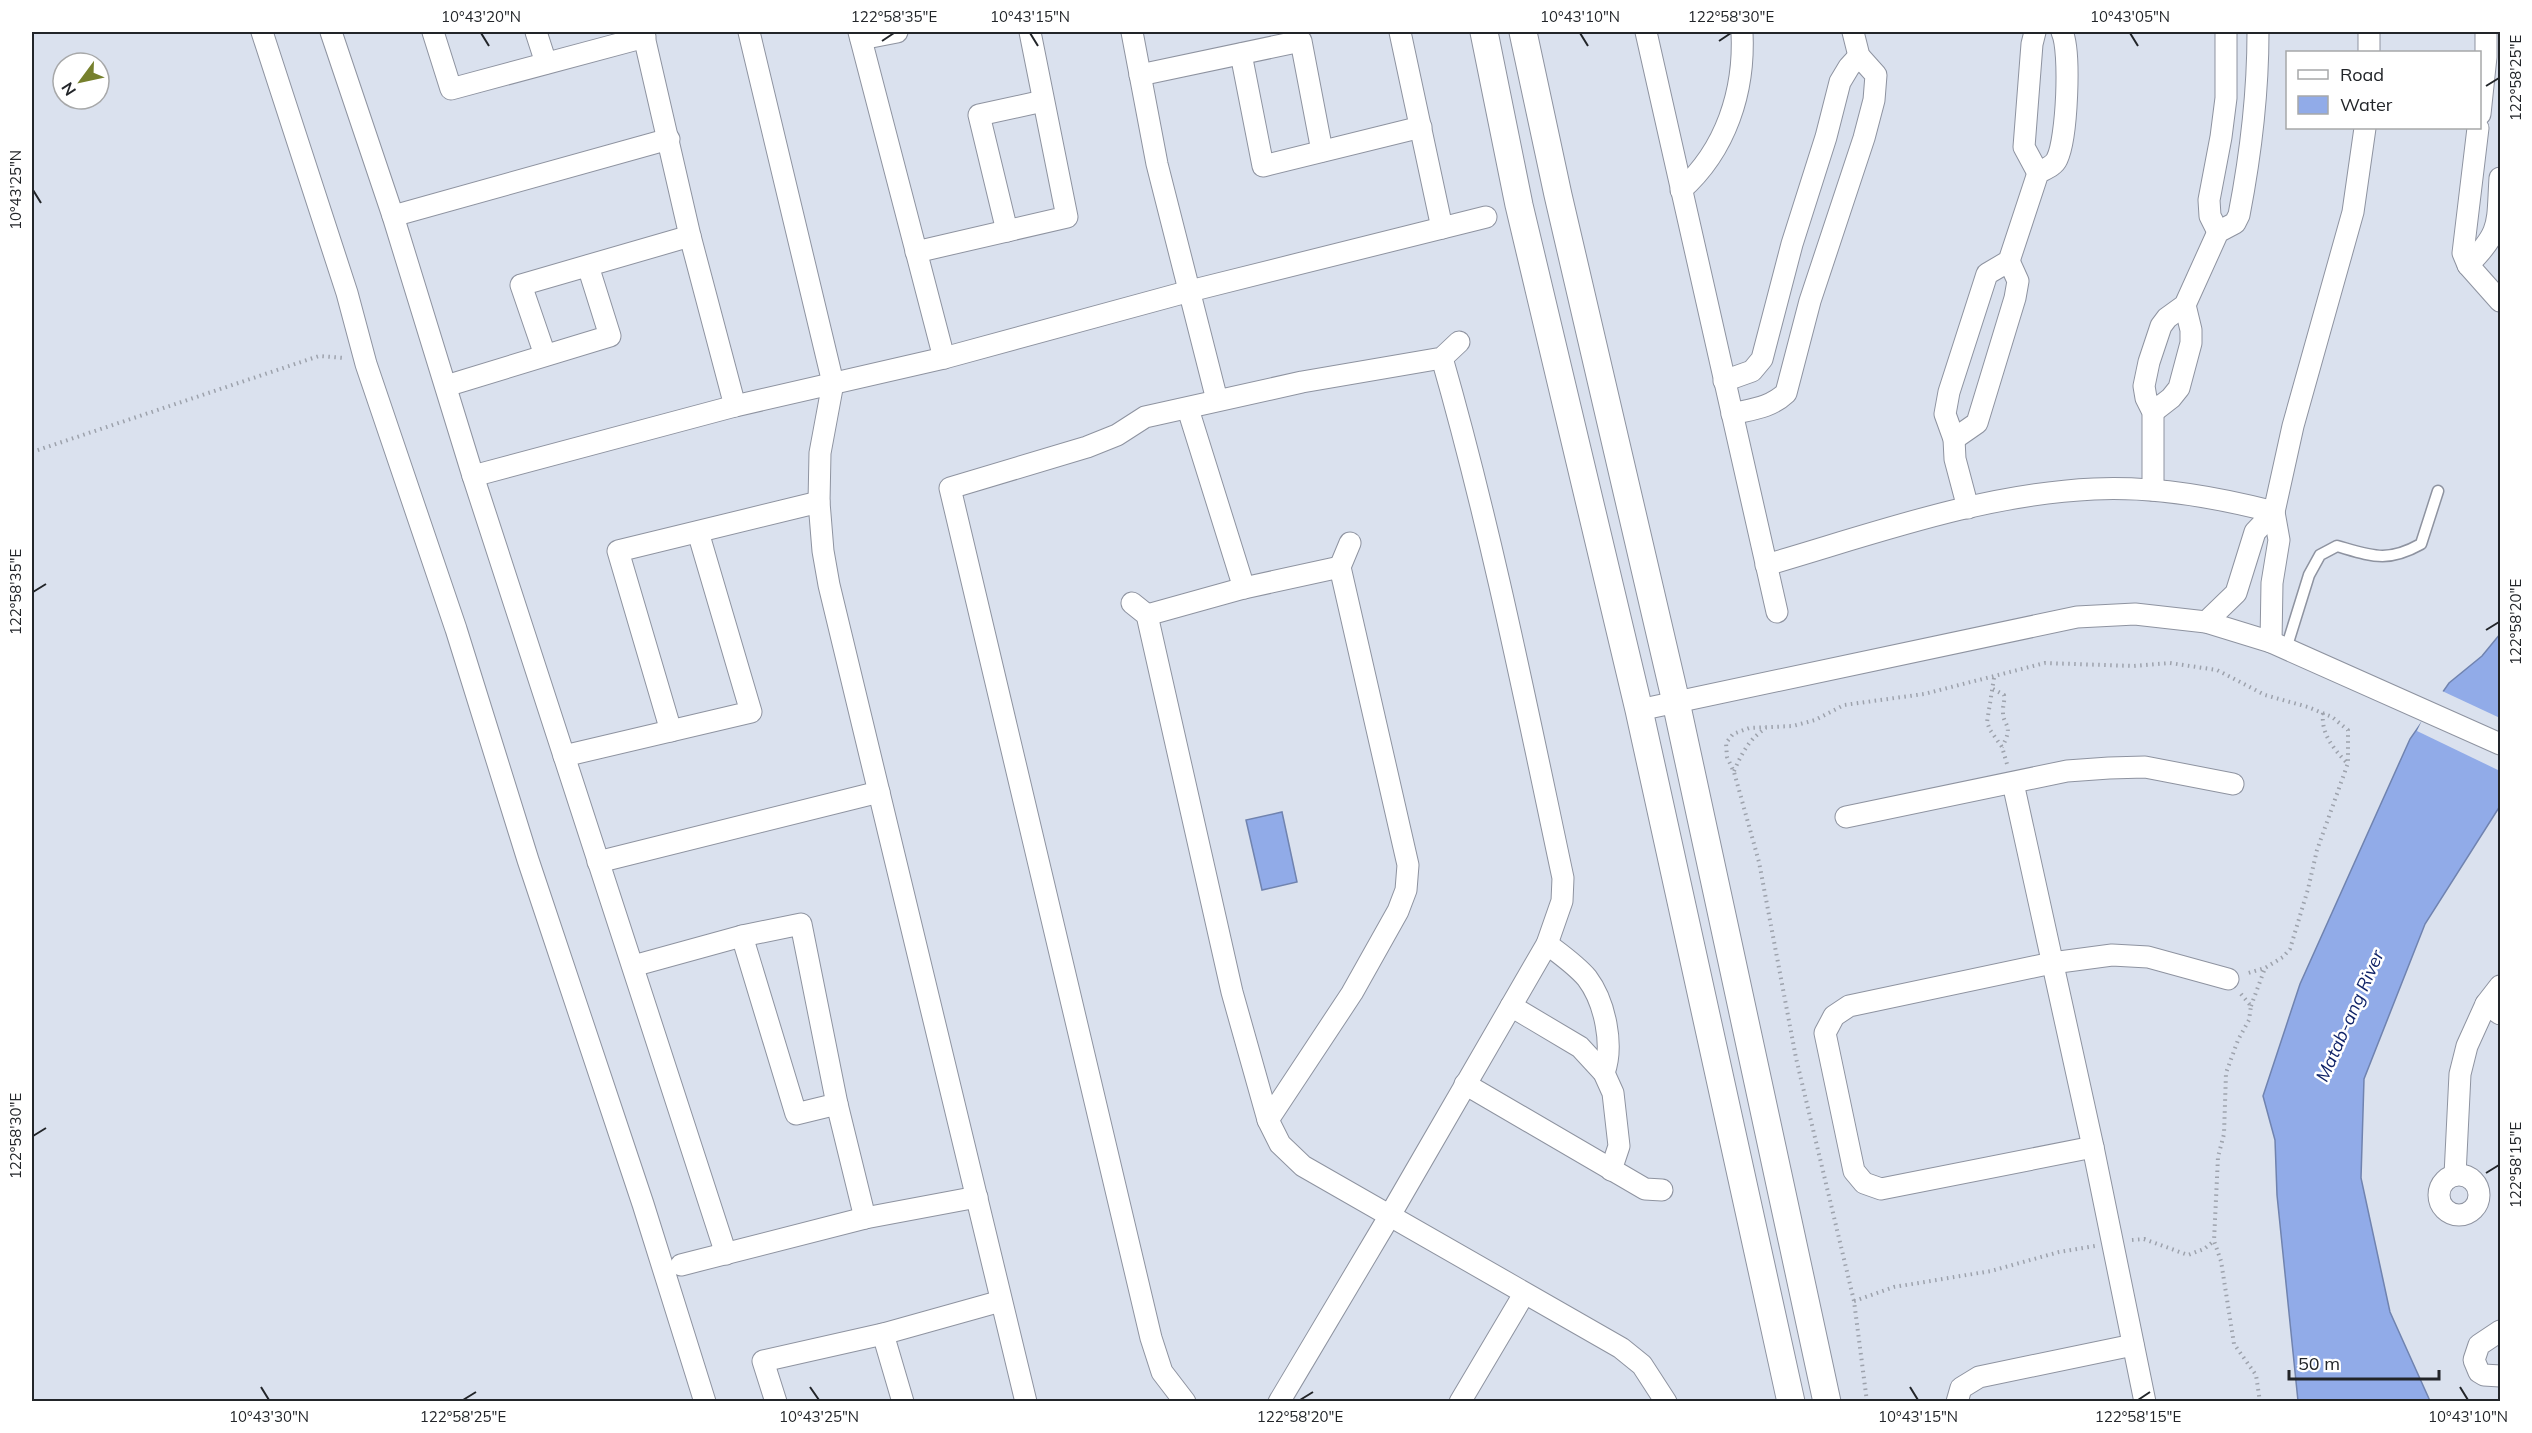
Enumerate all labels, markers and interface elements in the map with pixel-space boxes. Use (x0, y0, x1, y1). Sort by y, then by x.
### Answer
text: 10°43'20"N (441, 7, 521, 26)
text: 122°58'35"E (851, 7, 937, 26)
text: 10°43'15"N (990, 7, 1070, 26)
text: 10°43'10"N (1540, 7, 1620, 26)
text: 122°58'30"E (1688, 7, 1774, 26)
text: 10°43'05"N (2090, 7, 2170, 26)
text: 122°58'25"E (2506, 35, 2525, 121)
north arrow (51, 51, 111, 111)
legend (2286, 51, 2481, 129)
text: Road (2340, 63, 2384, 86)
text: N (57, 79, 80, 100)
text: Water (2340, 93, 2393, 116)
text: 10°43'25"N (6, 150, 25, 230)
text: 122°58'35"E (6, 549, 25, 635)
text: 122°58'20"E (2506, 579, 2525, 665)
water label: Matab-ang River (2310, 945, 2389, 1085)
text: 122°58'30"E (6, 1093, 25, 1179)
text: 122°58'15"E (2506, 1122, 2525, 1208)
scale bar (2289, 1343, 2439, 1381)
text: 50 m (2298, 1352, 2340, 1375)
text: 10°43'30"N (229, 1407, 309, 1426)
text: 122°58'25"E (420, 1407, 506, 1426)
text: 10°43'25"N (779, 1407, 859, 1426)
text: 122°58'20"E (1257, 1407, 1343, 1426)
text: 10°43'15"N (1878, 1407, 1958, 1426)
text: 122°58'15"E (2095, 1407, 2181, 1426)
text: 10°43'10"N (2428, 1407, 2508, 1426)

